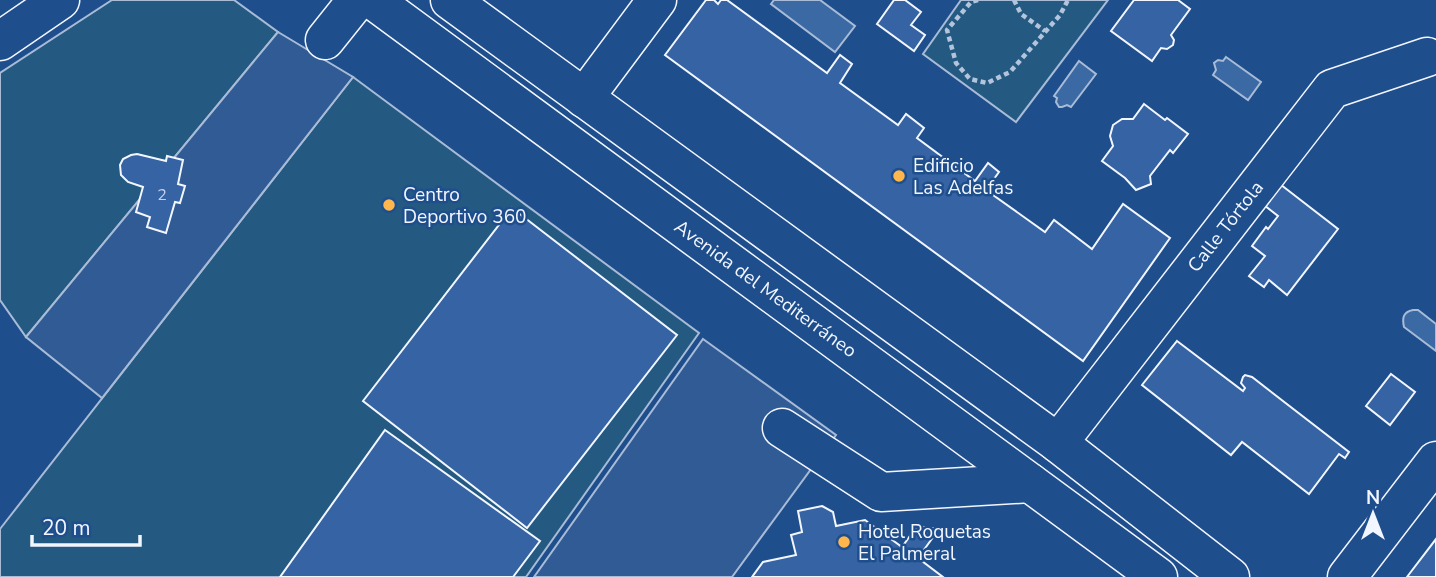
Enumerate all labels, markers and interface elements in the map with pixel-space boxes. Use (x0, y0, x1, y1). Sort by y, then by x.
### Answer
place label: Edificio Las Adelfas (913, 153, 1013, 201)
marker: Edificio Las Adelfas (891, 168, 907, 184)
street label: Calle Tórtola (1182, 176, 1270, 278)
place label: Centro Deportivo 360 (403, 182, 527, 230)
house number: 2 (157, 184, 167, 206)
marker: Centro Deportivo 360 (381, 197, 397, 213)
street label: Avenida del Mediterráneo (669, 214, 862, 364)
north arrow (1338, 479, 1408, 549)
text: N (1366, 485, 1380, 511)
scale bar (32, 504, 140, 548)
text: 20 m (42, 514, 91, 542)
place label: Hotel Roquetas El Palmeral (858, 519, 991, 567)
marker: Hotel Roquetas El Palmeral (836, 534, 852, 550)

